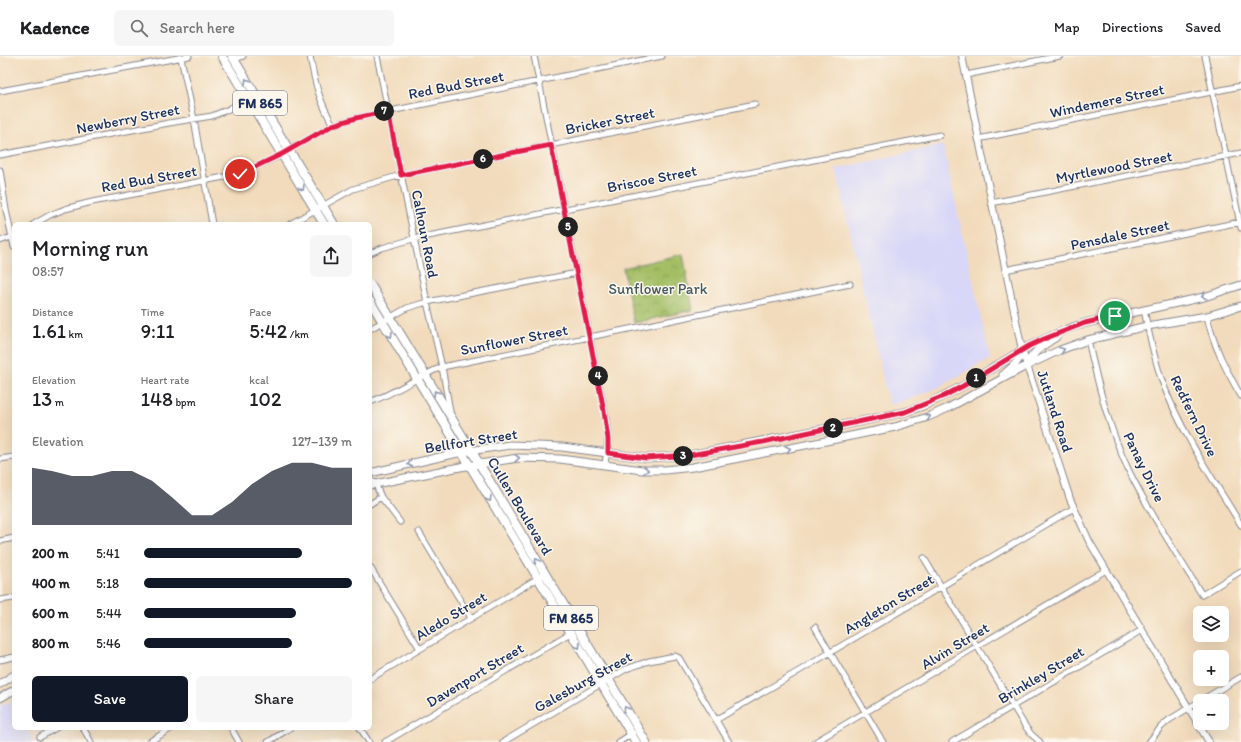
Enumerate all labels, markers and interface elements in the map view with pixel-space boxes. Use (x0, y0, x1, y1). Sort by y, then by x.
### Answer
search box (114, 10, 394, 46)
text: Kadence (20, 16, 90, 39)
icon: search (128, 17, 150, 39)
text: Search here (160, 19, 235, 37)
text: Map (1054, 19, 1080, 36)
text: Directions (1102, 19, 1163, 36)
text: Saved (1185, 19, 1221, 36)
street label: Red Bud Street (407, 67, 506, 103)
one-way arrow (244, 78, 252, 85)
street label: Windemere Street (1048, 80, 1166, 122)
road number: FM 865 (233, 91, 287, 115)
street label: Newberry Street (75, 100, 181, 138)
pin: 7 (374, 101, 394, 121)
street label: Bricker Street (564, 103, 657, 138)
text: 7 (381, 104, 387, 117)
street label: Myrtlewood Street (1054, 147, 1174, 187)
pin: 6 (473, 149, 493, 169)
text: 6 (480, 152, 486, 165)
pin (223, 157, 257, 191)
street label: Briscoe Street (606, 161, 699, 197)
street label: Red Bud Street (100, 162, 199, 196)
icon: check (229, 163, 251, 185)
one-way arrow (297, 184, 304, 191)
street label: Calhoun Road (408, 188, 443, 280)
street label: Pensdale Street (1069, 216, 1171, 254)
pin: 5 (558, 217, 578, 237)
text: 5 (565, 220, 571, 233)
text: Morning run (32, 235, 148, 262)
button: share (310, 235, 352, 277)
text: 08:57 (32, 264, 64, 279)
park label: Sunflower Park (609, 280, 708, 298)
one-way arrow (1201, 292, 1207, 300)
pin (1098, 299, 1132, 333)
icon: arrive (1104, 305, 1126, 327)
text: Distance (32, 306, 73, 319)
text: Time (141, 306, 164, 319)
text: Pace (249, 306, 271, 319)
text: 1.61 (32, 319, 66, 343)
text: 9:11 (141, 319, 175, 343)
text: 5:42 (249, 319, 287, 343)
street label: Sunflower Street (459, 321, 570, 359)
text: km (66, 328, 83, 341)
text: /km (287, 328, 309, 341)
one-way arrow (386, 331, 393, 338)
one-way arrow (1058, 346, 1065, 354)
pin: 4 (588, 366, 608, 386)
pin: 1 (966, 368, 986, 388)
street label: Jutland Road (1033, 368, 1077, 454)
text: 4 (595, 369, 601, 382)
text: 1 (973, 371, 979, 384)
street label: Redfern Drive (1167, 372, 1221, 460)
text: Elevation (32, 374, 76, 387)
text: Heart rate (141, 374, 189, 387)
text: kcal (249, 374, 269, 387)
text: 13 (32, 387, 52, 411)
text: 148 (141, 387, 173, 411)
text: 102 (249, 387, 281, 411)
one-way arrow (434, 390, 441, 397)
text: m (52, 396, 64, 409)
text: bpm (173, 396, 196, 409)
one-way arrow (925, 413, 932, 421)
pin: 2 (823, 418, 843, 438)
text: 2 (830, 421, 836, 434)
street label: Bellfort Street (423, 425, 519, 457)
street label: Panay Drive (1119, 429, 1169, 505)
text: Elevation (32, 434, 84, 449)
text: 127–139 m (292, 434, 352, 449)
one-way arrow (785, 445, 791, 454)
pin: 3 (673, 446, 693, 466)
text: 3 (680, 449, 686, 462)
street label: Cullen Boulevard (484, 454, 557, 559)
one-way arrow (514, 454, 520, 463)
one-way arrow (407, 459, 413, 467)
one-way arrow (643, 466, 649, 474)
one-way arrow (485, 495, 492, 502)
text: 200 m (32, 546, 69, 561)
text: 5:41 (96, 546, 120, 561)
one-way arrow (535, 558, 542, 565)
street label: Angleton Street (841, 570, 938, 638)
text: 400 m (32, 576, 70, 591)
text: 5:18 (96, 576, 119, 591)
street label: Aledo Street (412, 587, 490, 644)
text: 600 m (32, 606, 69, 621)
text: 5:44 (96, 606, 122, 621)
road number: FM 865 (544, 606, 598, 630)
map controls (1193, 606, 1229, 730)
button: layers (1193, 606, 1229, 642)
street label: Alvin Street (918, 618, 993, 673)
text: 800 m (32, 636, 69, 651)
text: 5:46 (96, 636, 121, 651)
street label: Davenport Street (423, 639, 527, 711)
one-way arrow (574, 642, 581, 649)
street label: Brinkley Street (995, 642, 1088, 708)
street label: Galesburg Street (531, 647, 635, 716)
button: + (1193, 650, 1229, 686)
button: Save (32, 676, 188, 722)
button: Share (196, 676, 352, 722)
button: − (1193, 694, 1229, 730)
one-way arrow (623, 706, 630, 713)

